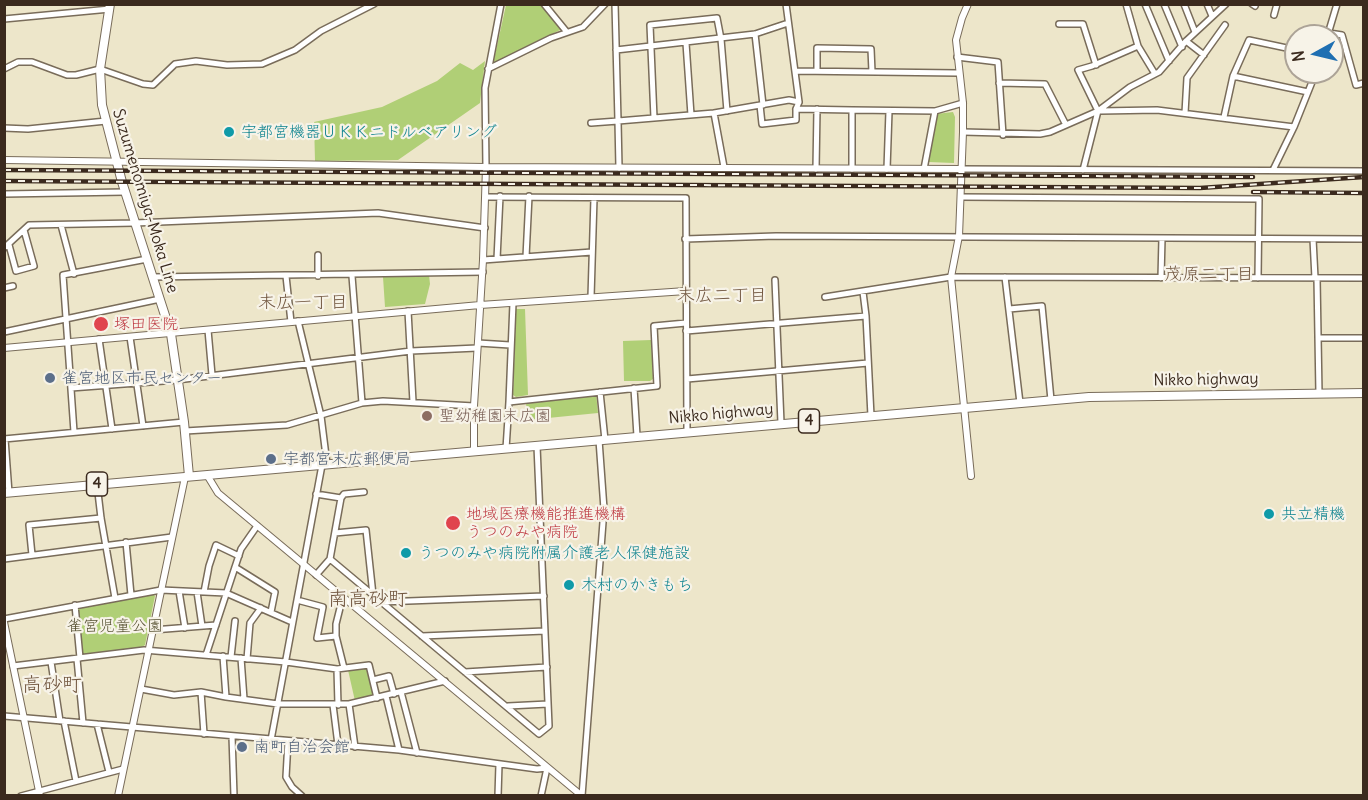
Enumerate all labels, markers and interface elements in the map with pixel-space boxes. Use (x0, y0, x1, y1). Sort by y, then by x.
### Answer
north arrow (1284, 24, 1344, 84)
text: N (1287, 49, 1309, 63)
street label: Suzumenomiya-Moka Line (108, 107, 182, 295)
place label: 宇都宮機器ＵＫＫニドルベアリング (241, 122, 497, 142)
marker: 宇都宮機器ＵＫＫニドルベアリング (222, 125, 236, 139)
district label: 茂原二丁目 (1164, 264, 1254, 286)
district label: 末広二丁目 (677, 285, 767, 307)
district label: 末広一丁目 (258, 292, 348, 314)
place label: 塚田医院 (114, 314, 178, 334)
marker: 塚田医院 (92, 315, 110, 333)
place label: 雀宮地区市民センター (62, 368, 222, 388)
street label: Nikko highway (1153, 369, 1259, 391)
marker: 雀宮地区市民センター (43, 371, 57, 385)
street label: Nikko highway (668, 400, 774, 428)
place label: 聖幼稚園末広園 (439, 406, 551, 426)
marker: 聖幼稚園末広園 (420, 409, 434, 423)
road number: 4 (798, 409, 820, 433)
place label: 宇都宮末広郵便局 (283, 449, 411, 469)
marker: 宇都宮末広郵便局 (264, 452, 278, 466)
road number: 4 (86, 472, 108, 496)
place label: 地域医療機能推進機構 うつのみや病院 (466, 504, 626, 542)
place label: 共立精機 (1281, 504, 1345, 524)
marker: 共立精機 (1262, 507, 1276, 521)
marker: 地域医療機能推進機構 うつのみや病院 (444, 514, 462, 532)
place label: うつのみや病院附属介護老人保健施設 (418, 543, 690, 563)
marker: うつのみや病院附属介護老人保健施設 (399, 546, 413, 560)
place label: 木村のかきもち (581, 575, 693, 595)
marker: 木村のかきもち (562, 578, 576, 592)
district label: 南高砂町 (328, 587, 408, 611)
park label: 雀宮児童公園 (67, 616, 163, 636)
district label: 高砂町 (22, 673, 82, 697)
place label: 南町自治会館 (254, 737, 350, 757)
marker: 南町自治会館 (235, 740, 249, 754)

